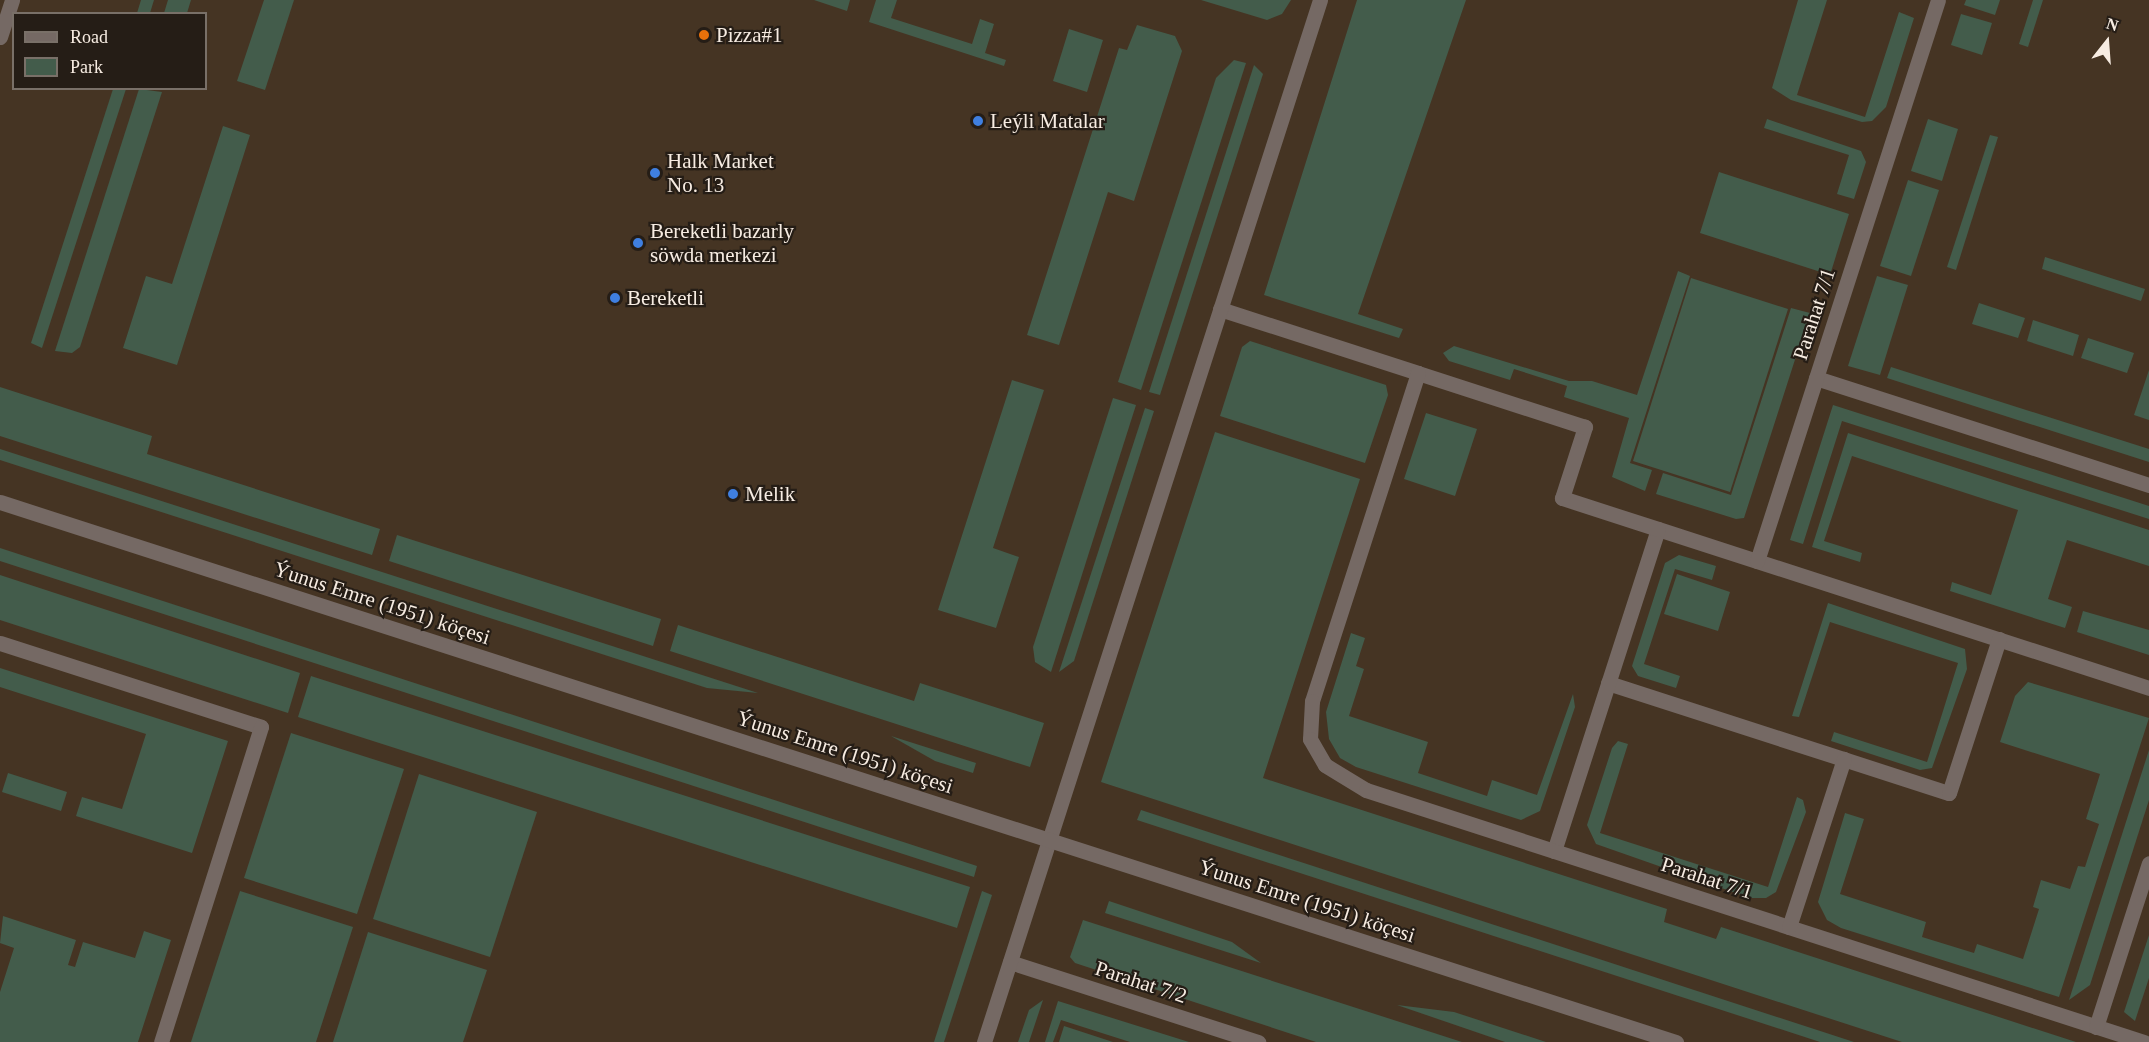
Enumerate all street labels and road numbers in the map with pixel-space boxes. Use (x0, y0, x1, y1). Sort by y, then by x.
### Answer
street label: Parahat 7/1 (1787, 265, 1841, 363)
street label: Ýunus Emre (1951) köçesi (271, 556, 493, 650)
street label: Ýunus Emre (1951) köçesi (734, 705, 956, 799)
street label: Parahat 7/1 (1658, 851, 1756, 905)
street label: Ýunus Emre (1951) köçesi (1196, 854, 1418, 948)
street label: Parahat 7/2 (1092, 955, 1190, 1009)

